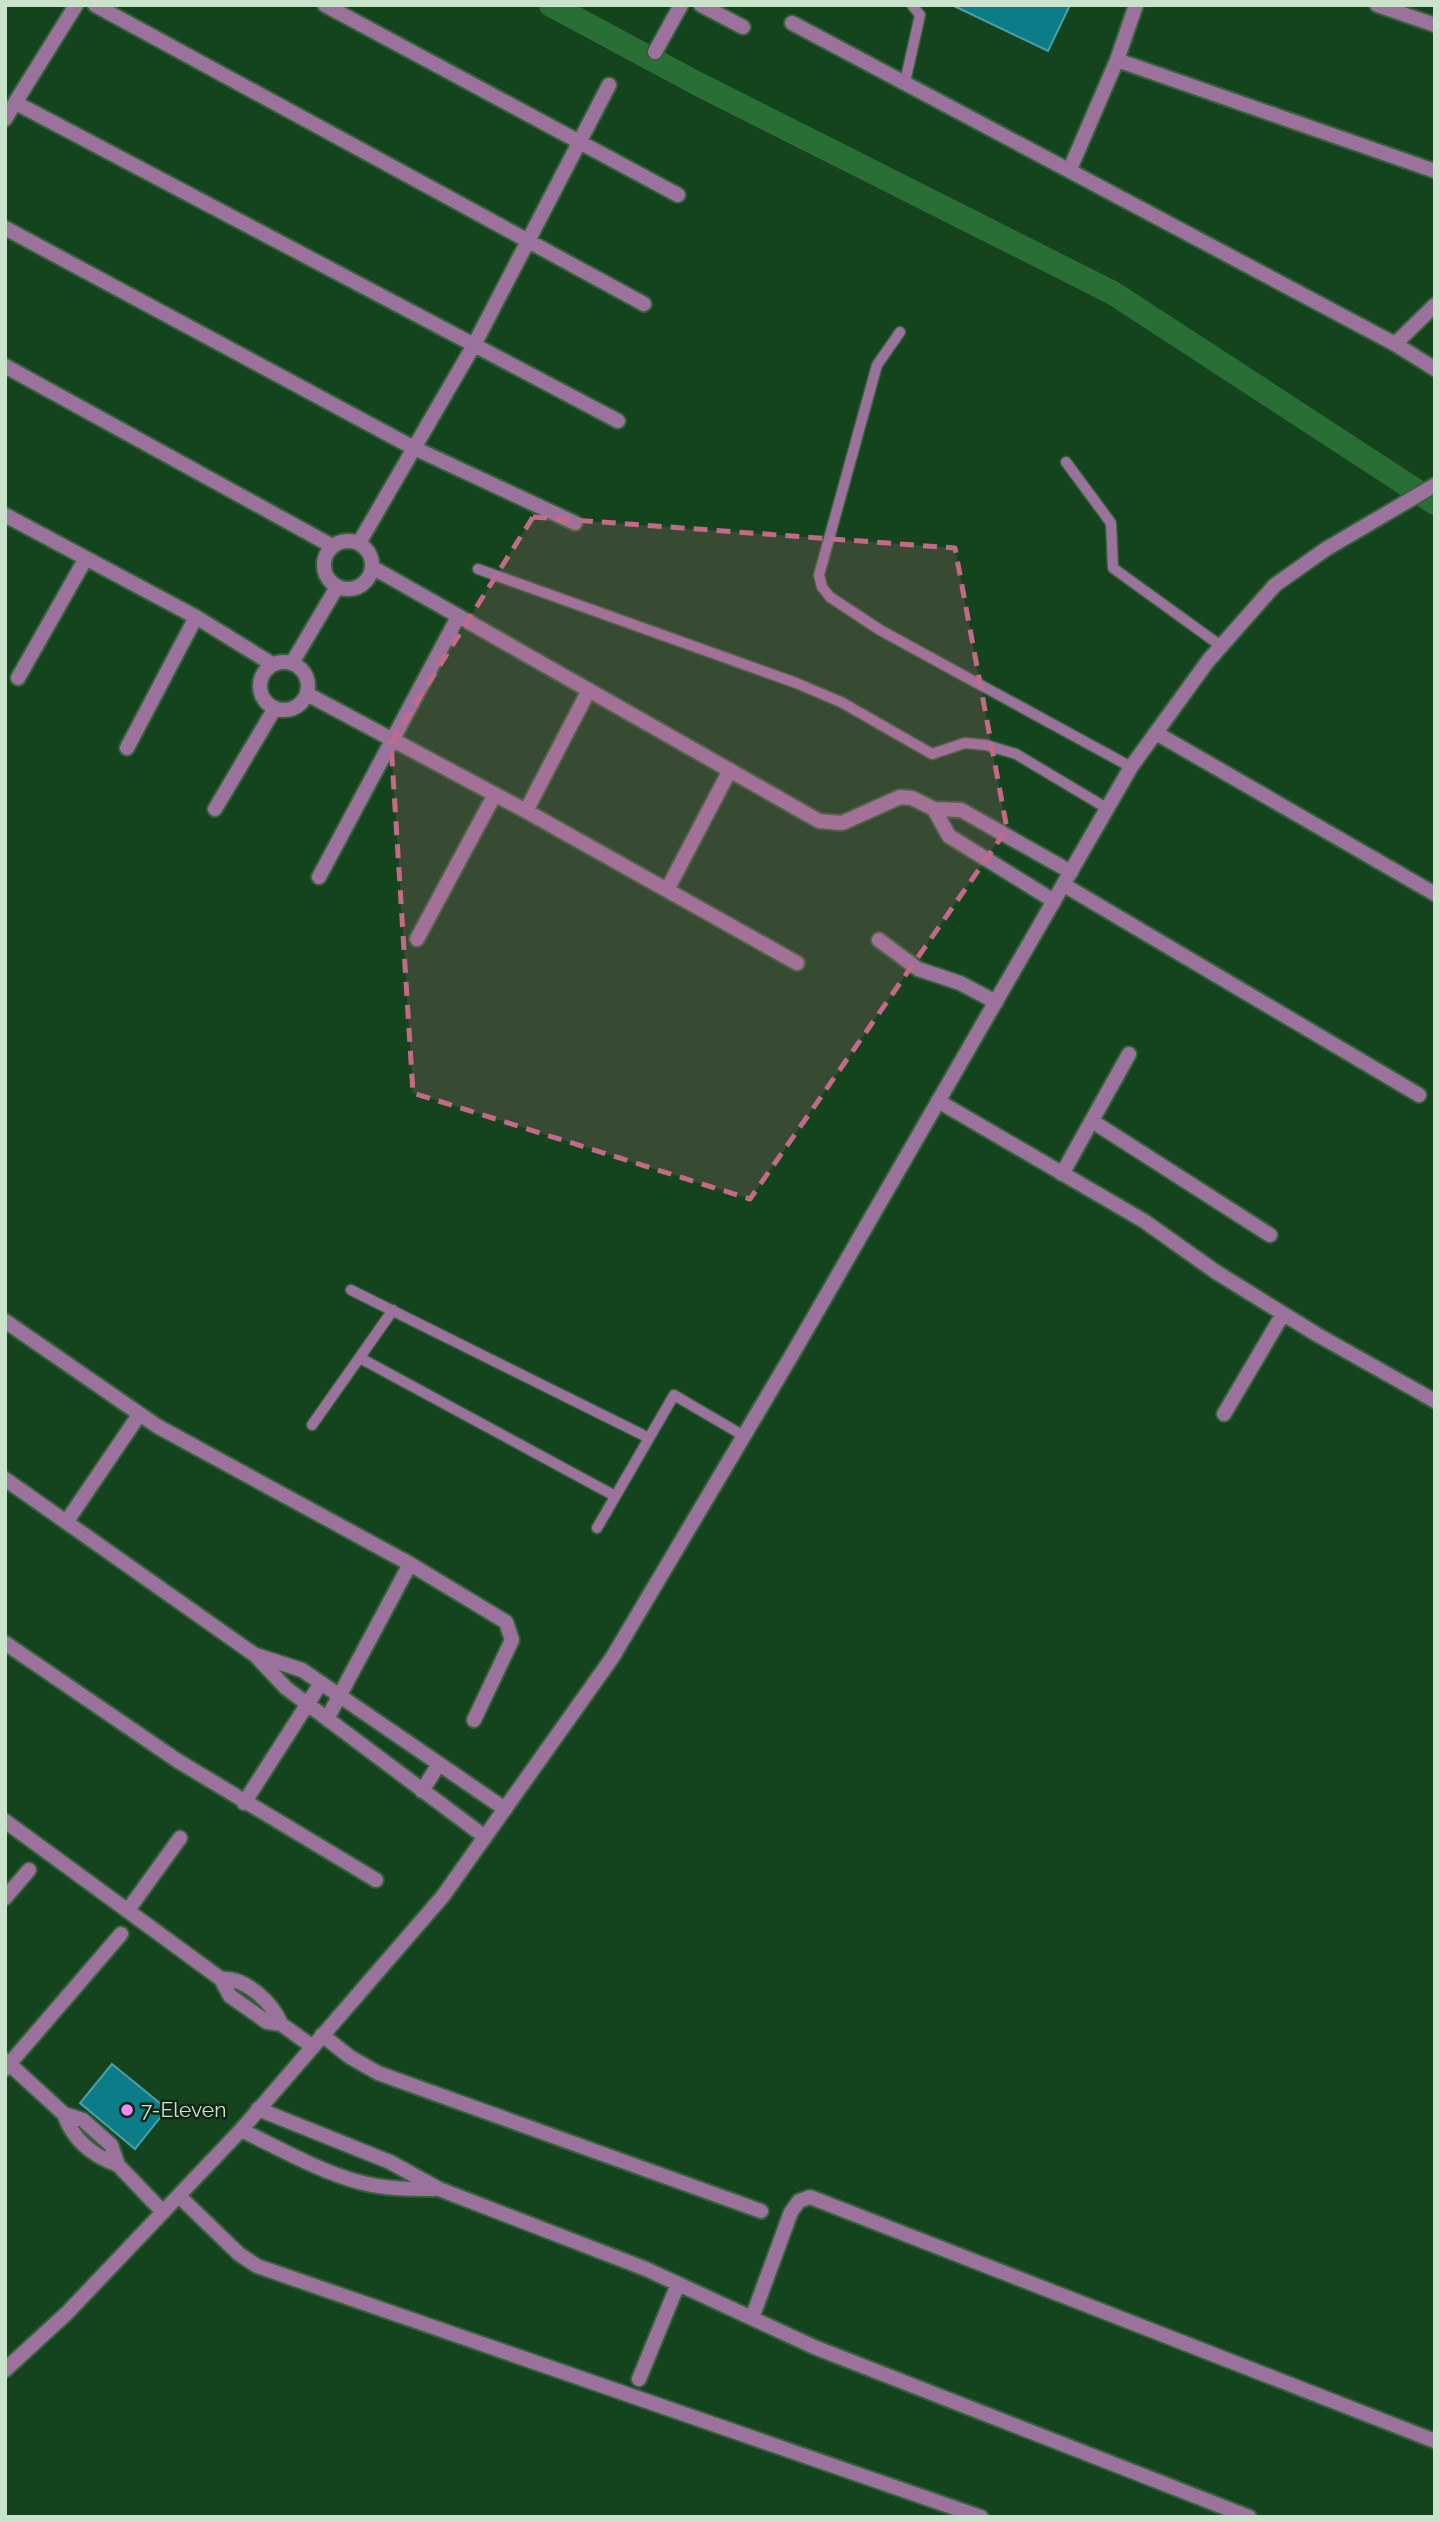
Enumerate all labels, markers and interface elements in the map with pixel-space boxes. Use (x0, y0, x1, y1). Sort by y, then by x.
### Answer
place label: 7-Eleven (141, 2097, 226, 2122)
marker: 7-Eleven (119, 2102, 135, 2118)

